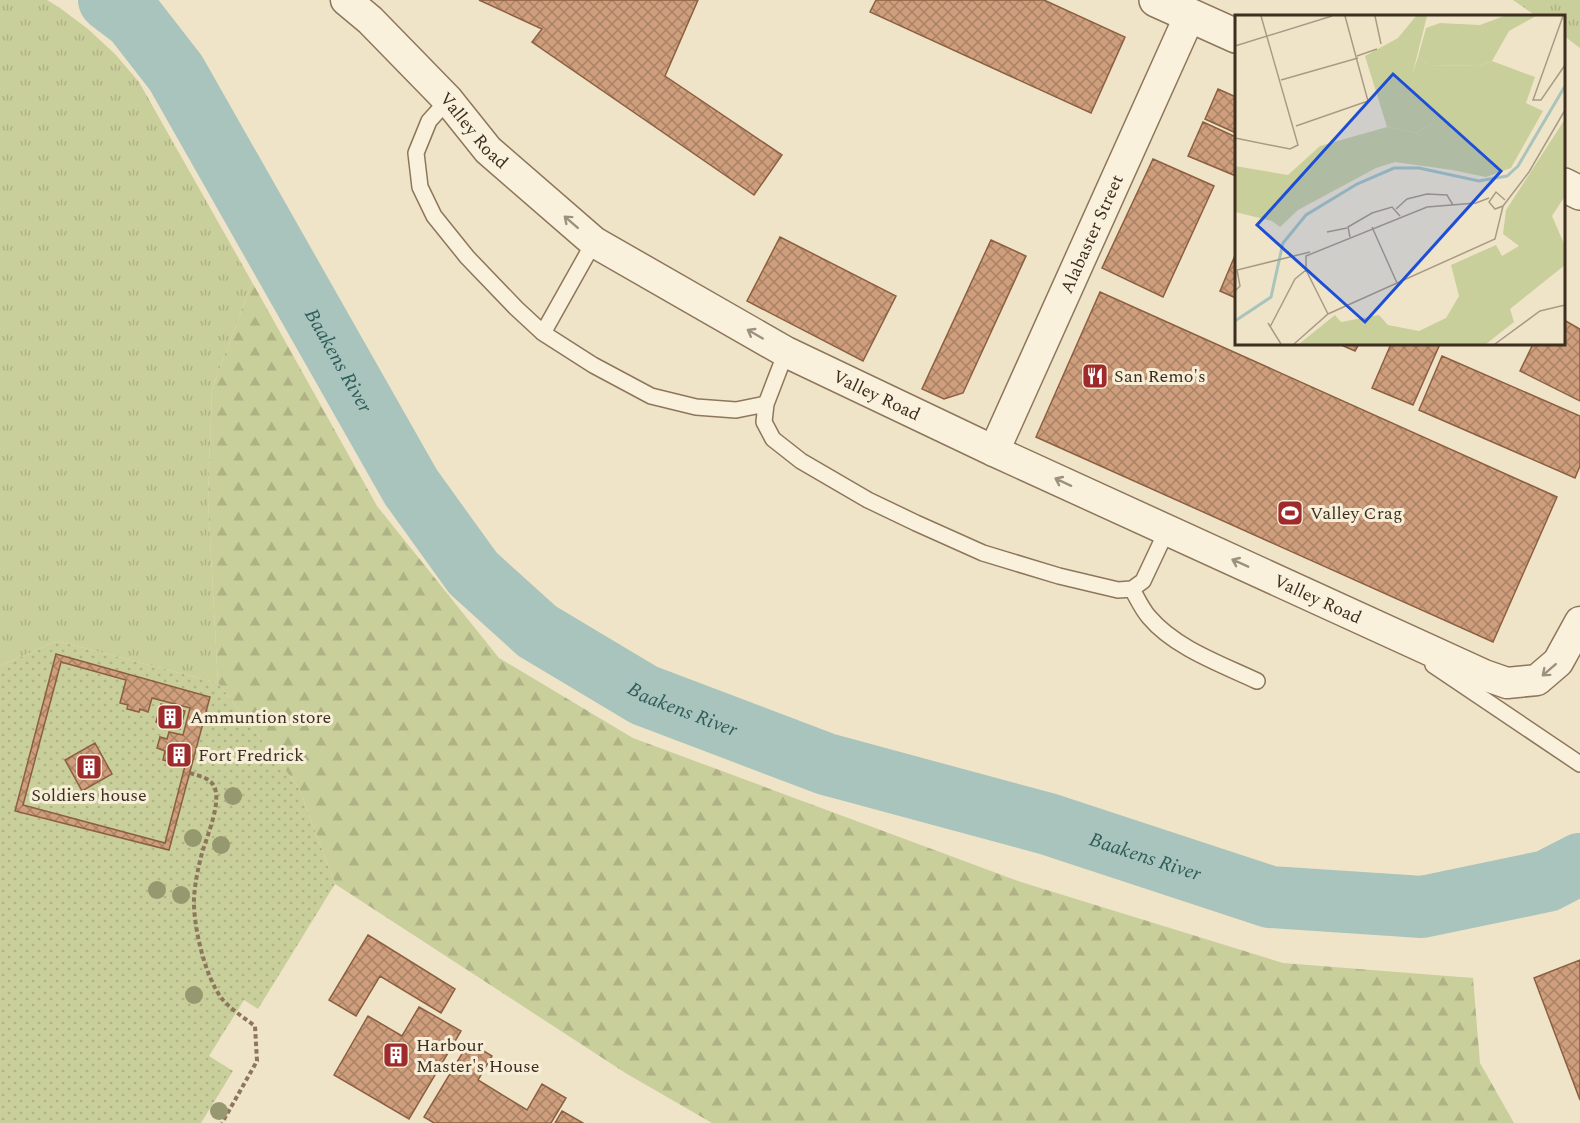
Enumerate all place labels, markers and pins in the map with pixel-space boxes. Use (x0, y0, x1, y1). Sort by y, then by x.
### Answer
restaurant icon: San Remo's (1080, 361, 1110, 391)
place label: San Remo's (1114, 363, 1206, 390)
sports icon: Valley Crag (1275, 498, 1305, 528)
place label: Valley Crag (1310, 500, 1403, 527)
building icon: Ammuntion store (155, 702, 185, 732)
place label: Ammuntion store (190, 704, 331, 731)
building icon: Fort Fredrick (164, 740, 194, 770)
place label: Fort Fredrick (198, 742, 304, 769)
building icon: Soldiers house (74, 752, 104, 782)
place label: Soldiers house (31, 782, 147, 809)
place label: Harbour Master's House (416, 1032, 540, 1080)
building icon: Harbour Master's House (381, 1040, 411, 1070)

